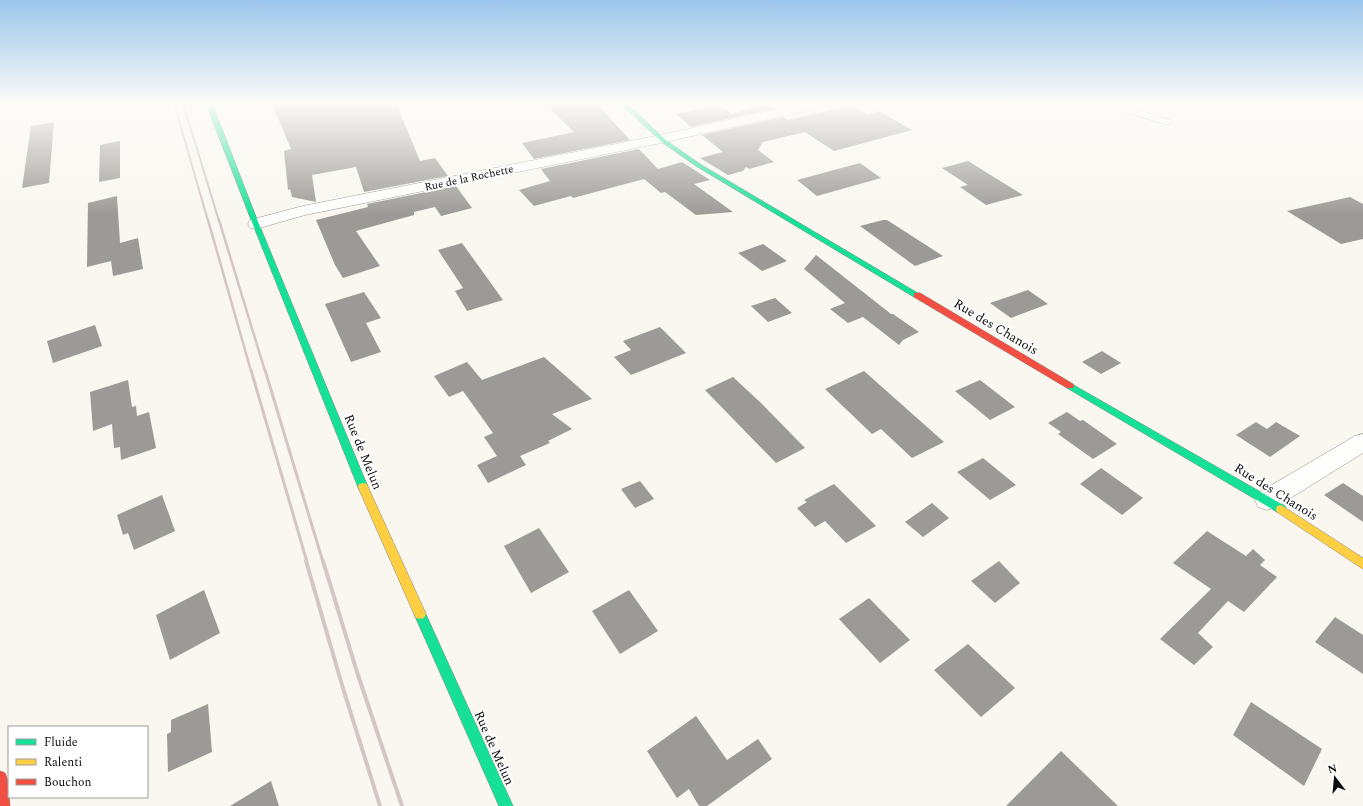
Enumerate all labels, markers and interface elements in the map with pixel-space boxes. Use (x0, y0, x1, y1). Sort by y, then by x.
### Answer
street label: Rue de la Rochette (423, 160, 515, 196)
street label: Rue des Chanois (950, 294, 1042, 360)
street label: Rue de Melun (339, 411, 387, 493)
street label: Rue des Chanois (1230, 458, 1322, 526)
street label: Rue de Melun (469, 708, 520, 789)
legend (8, 726, 148, 798)
text: Fluide (44, 733, 78, 752)
text: Ralenti (44, 753, 82, 772)
north arrow (1315, 758, 1355, 798)
text: N (1326, 759, 1339, 778)
text: Bouchon (44, 773, 91, 792)

